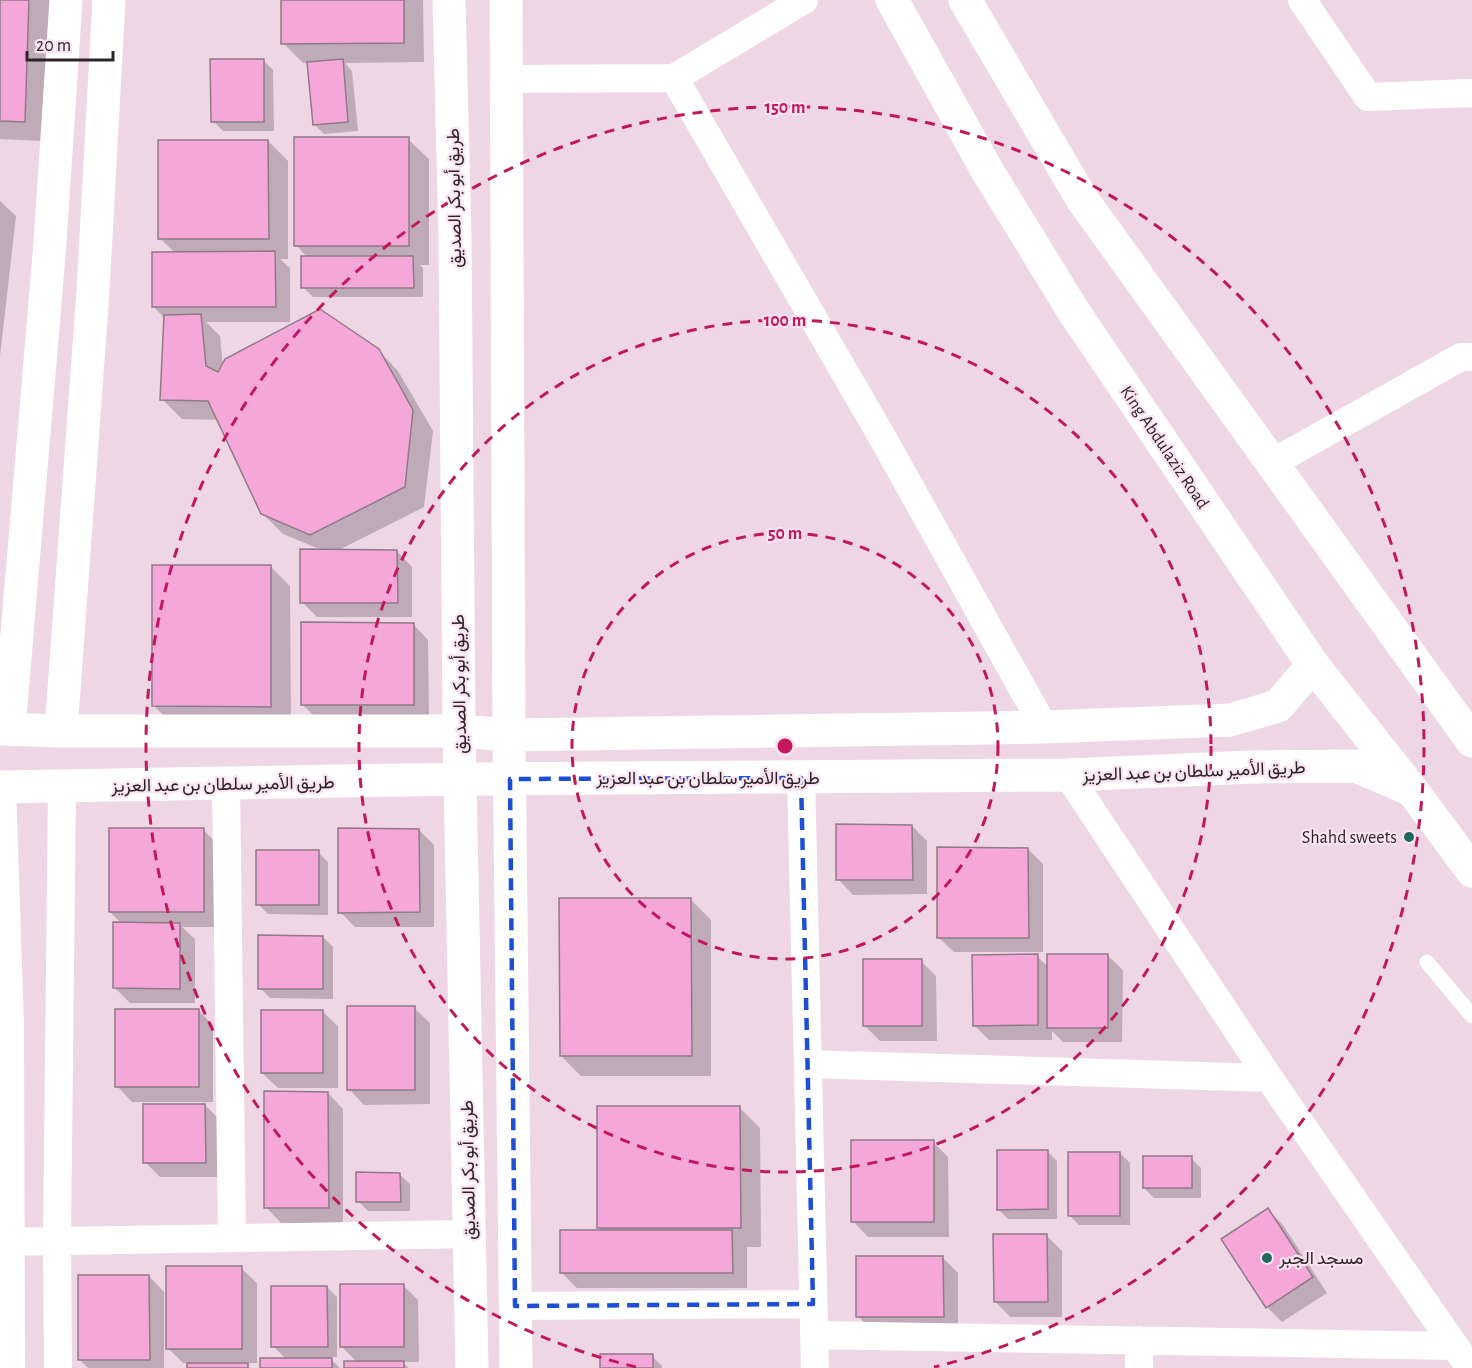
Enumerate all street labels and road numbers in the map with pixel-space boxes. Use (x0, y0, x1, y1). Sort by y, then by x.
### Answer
street label: طريق أبو بكر الصديق (443, 128, 466, 268)
street label: King Abdulaziz Road (1116, 383, 1212, 512)
street label: طريق أبو بكر الصديق (448, 614, 471, 754)
street label: طريق الأمير سلطان بن عبد العزيز (1081, 757, 1306, 786)
street label: طريق الأمير سلطان بن عبد العزيز (595, 768, 820, 789)
street label: طريق الأمير سلطان بن عبد العزيز (110, 772, 335, 797)
street label: طريق أبو بكر الصديق (457, 1100, 480, 1240)

